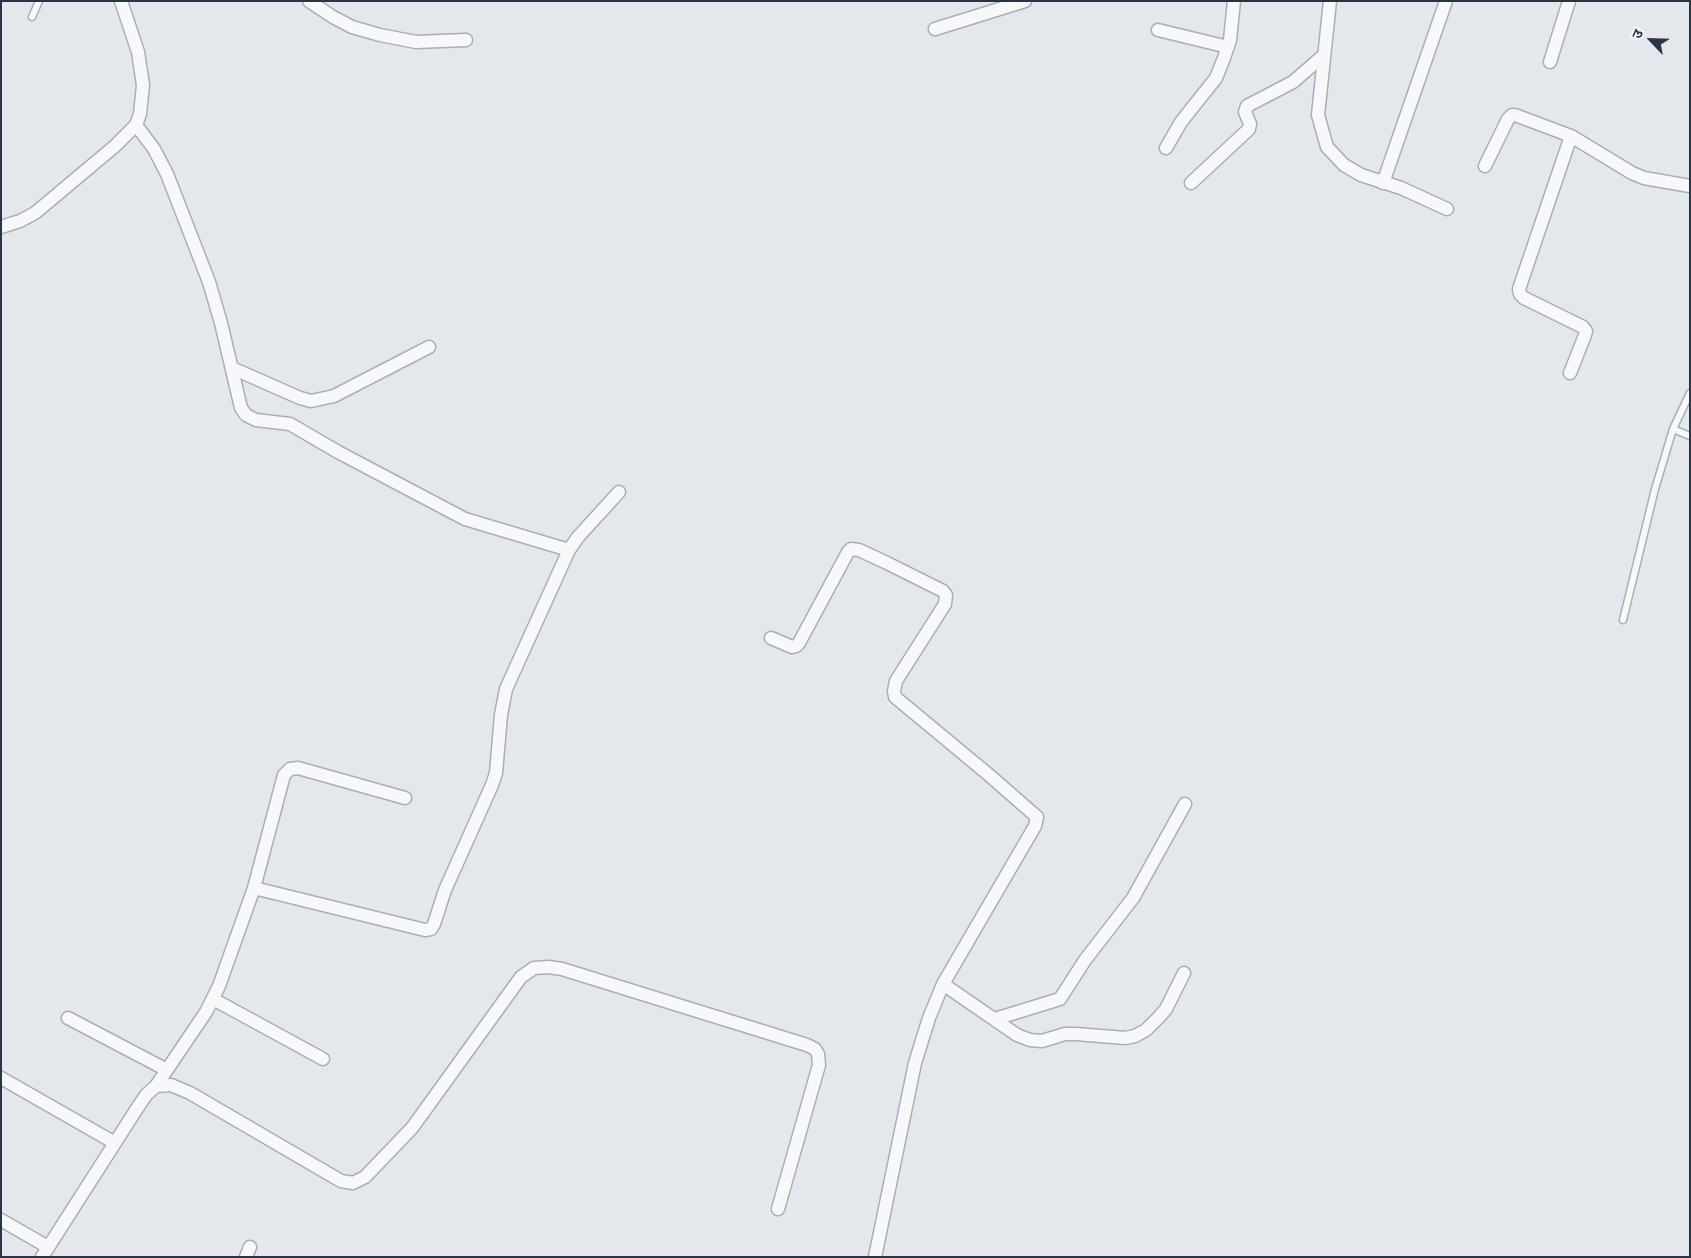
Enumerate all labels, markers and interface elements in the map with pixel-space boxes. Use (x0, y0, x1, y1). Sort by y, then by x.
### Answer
north arrow (1626, 15, 1676, 65)
text: उ (1627, 26, 1646, 41)

